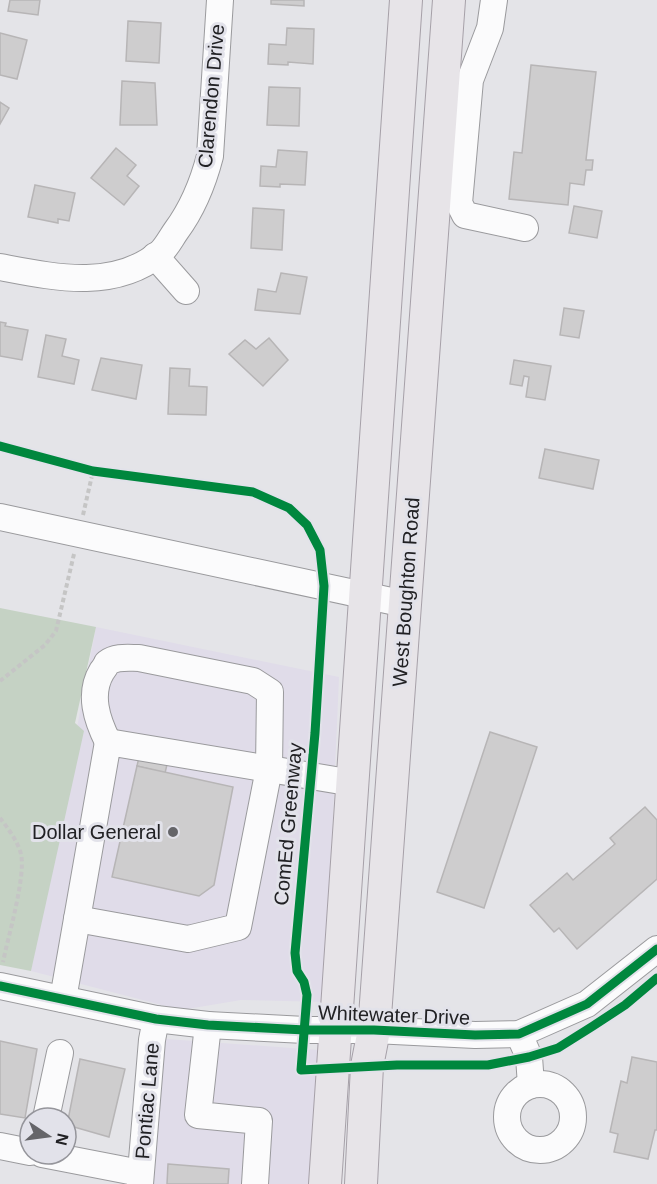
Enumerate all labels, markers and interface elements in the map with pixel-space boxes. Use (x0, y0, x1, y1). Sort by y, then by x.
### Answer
street label: Clarendon Drive (194, 23, 228, 169)
street label: West Boughton Road (388, 497, 424, 687)
street label: ComEd Greenway (270, 742, 306, 906)
place label: Dollar General (32, 821, 161, 843)
marker: Dollar General (166, 825, 180, 839)
street label: Whitewater Drive (318, 1001, 470, 1029)
street label: Pontiac Lane (131, 1042, 163, 1160)
north arrow (18, 1106, 78, 1166)
text: N (53, 1132, 72, 1147)

